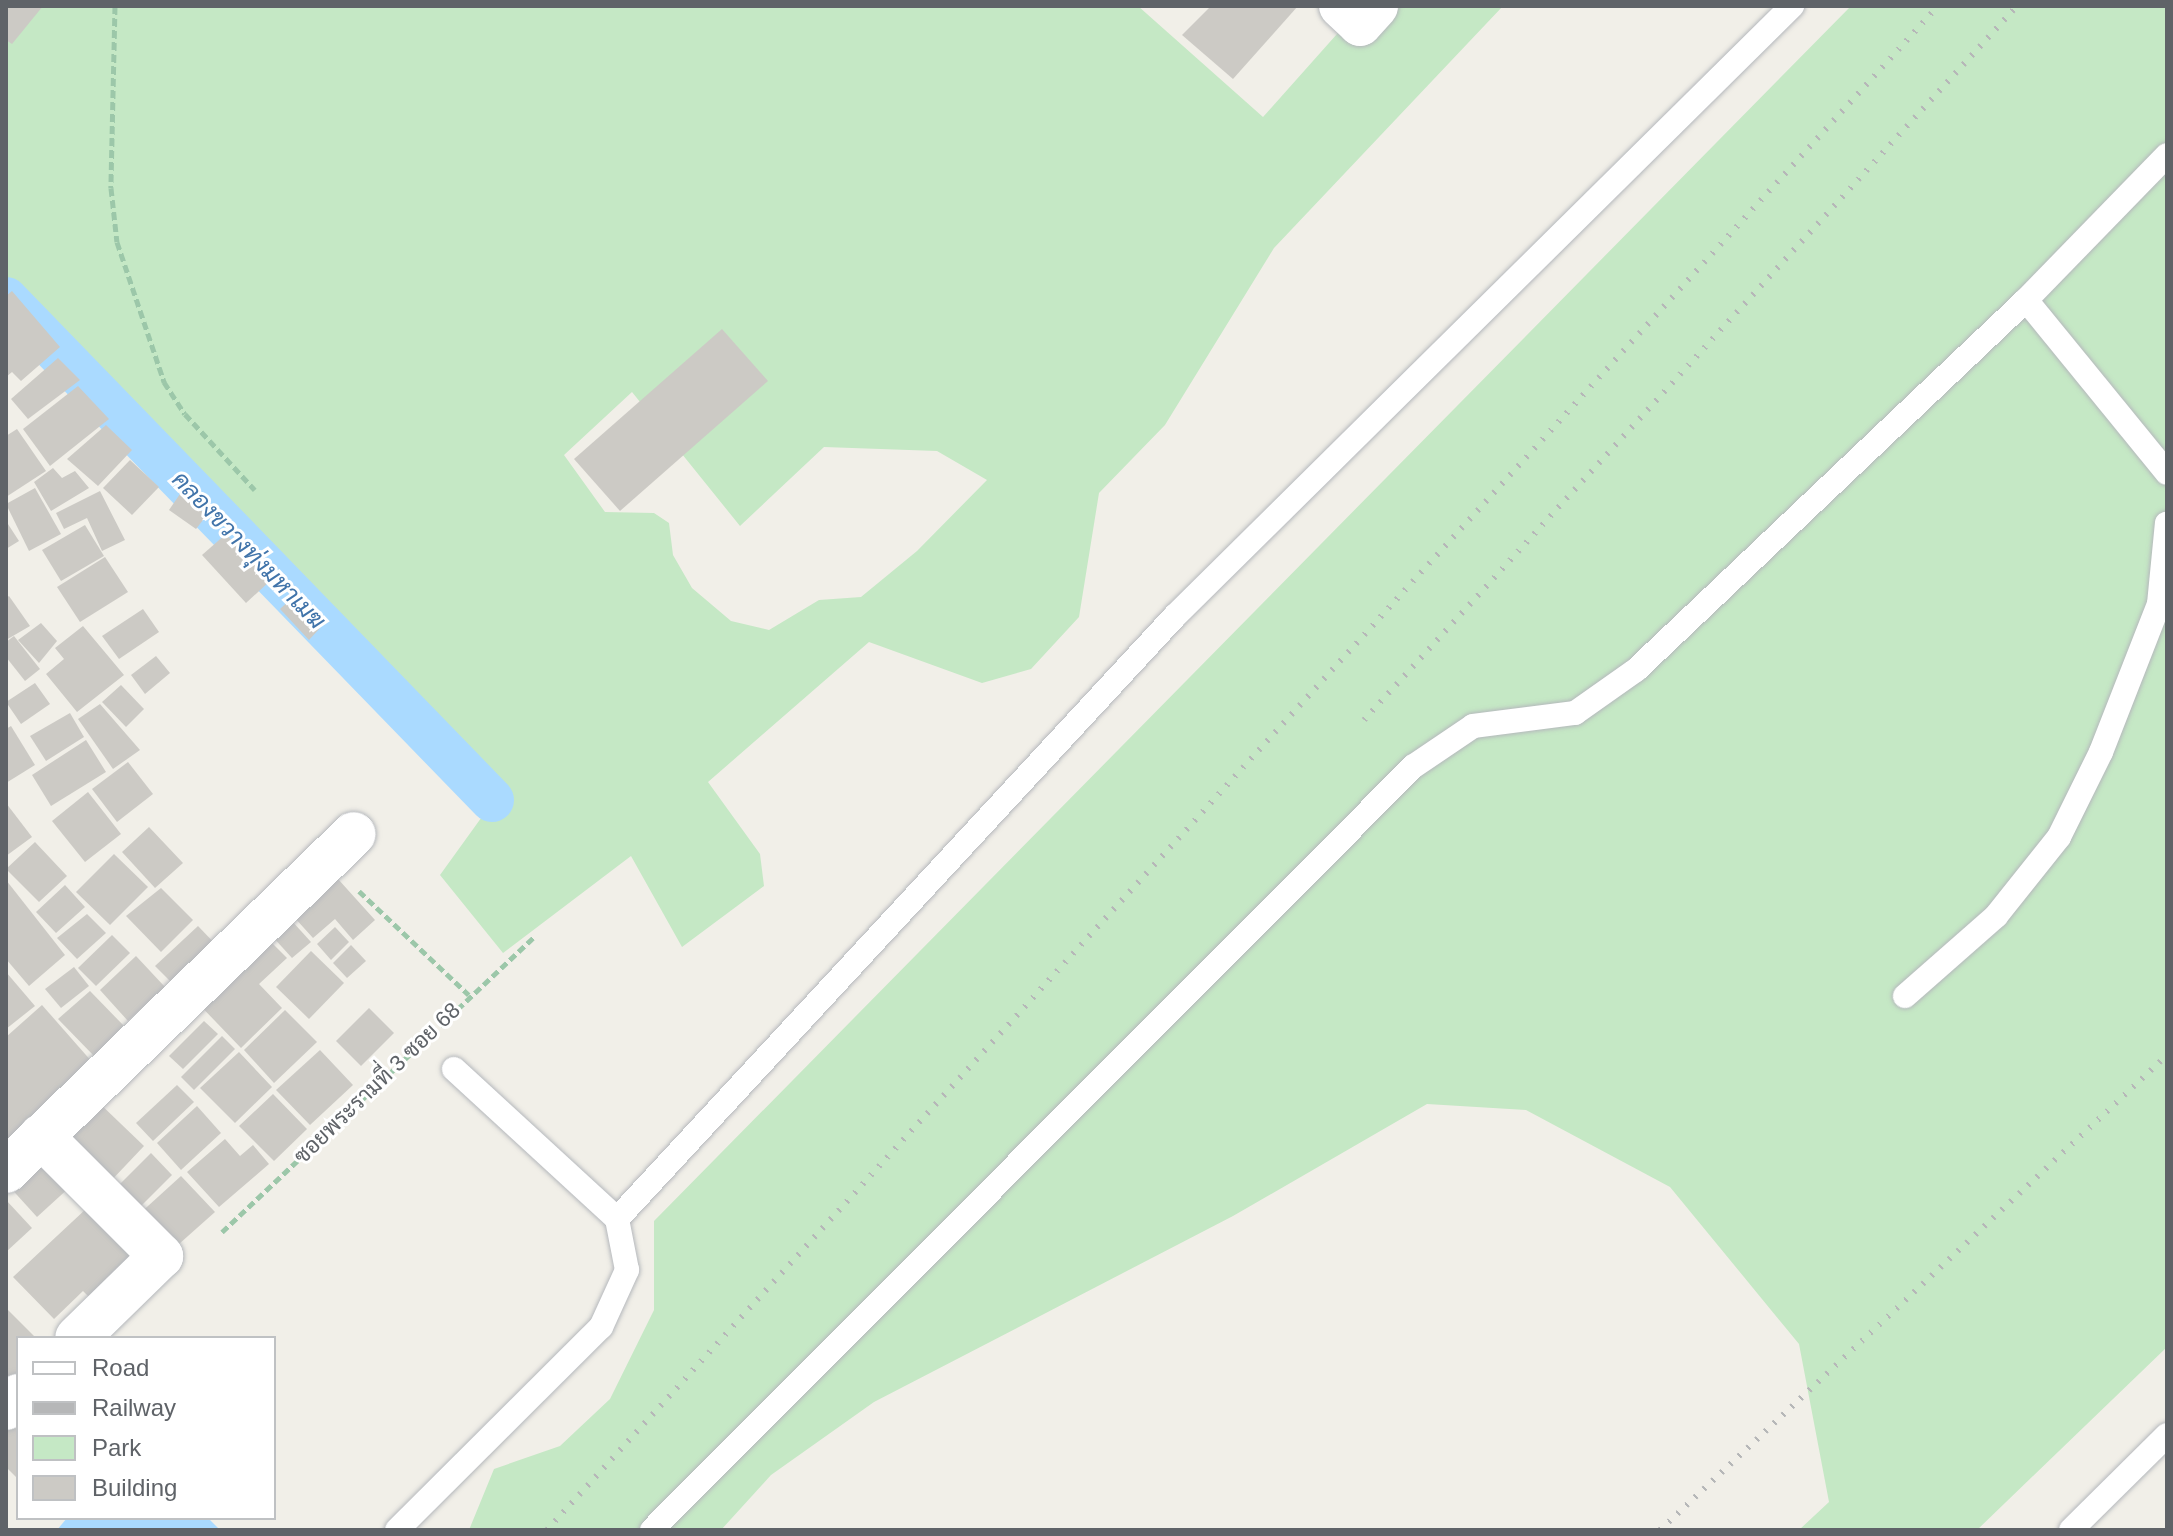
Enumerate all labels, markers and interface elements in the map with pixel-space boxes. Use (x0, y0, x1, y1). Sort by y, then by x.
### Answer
water label: คลองขวางทุ่งมหาเมฆ (166, 465, 332, 635)
street label: ซอยพระรามที่ 3 ซอย 68 (288, 997, 466, 1169)
legend (16, 1336, 276, 1520)
text: Road (92, 1354, 149, 1381)
text: Railway (92, 1394, 176, 1421)
text: Park (92, 1434, 141, 1461)
text: Building (92, 1474, 177, 1501)

